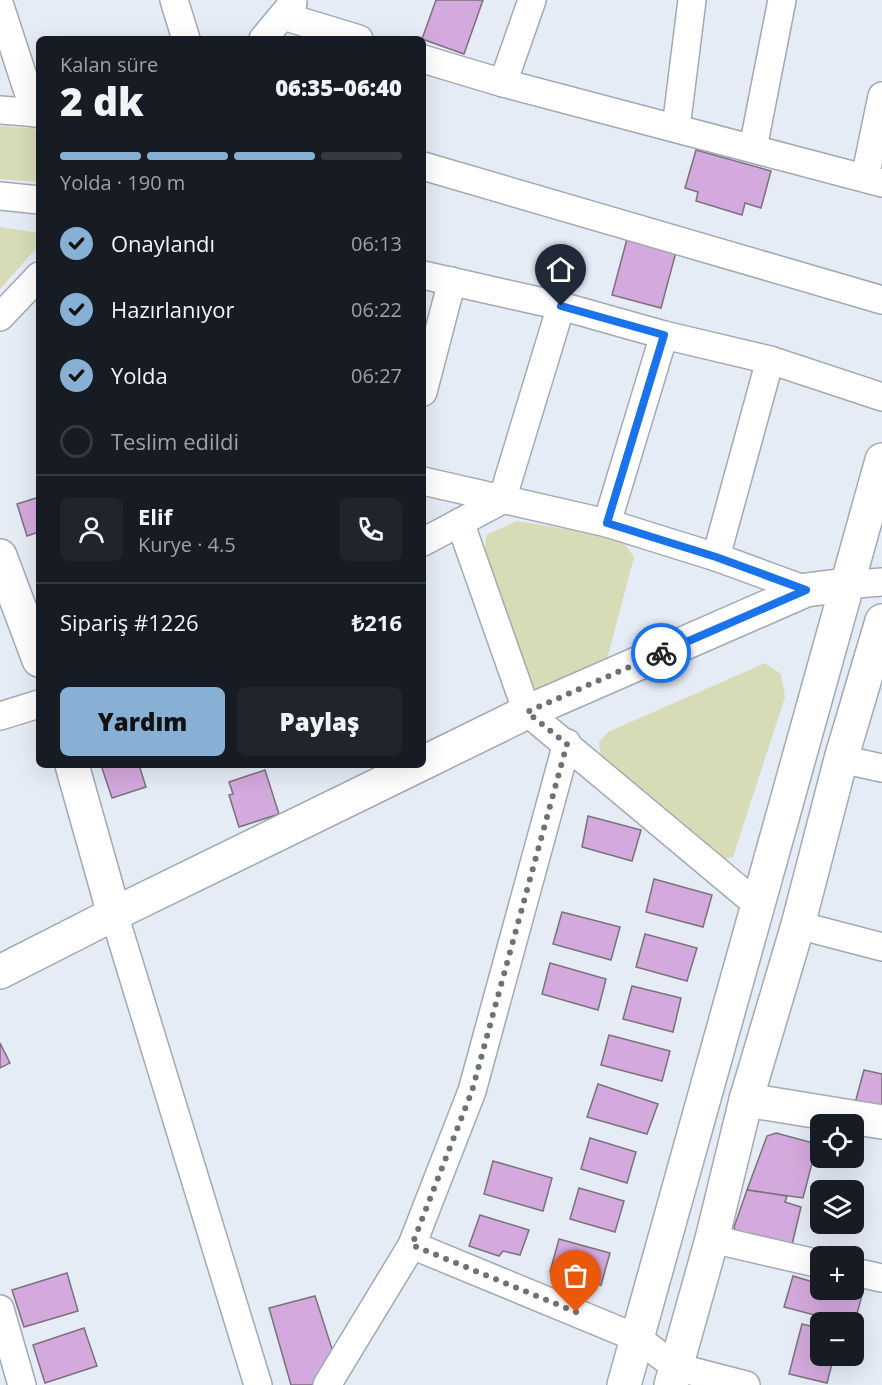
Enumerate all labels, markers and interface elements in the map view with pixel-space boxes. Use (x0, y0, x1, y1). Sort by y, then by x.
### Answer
text: Kalan süre (60, 51, 158, 78)
text: 06:35–06:40 (275, 72, 402, 102)
text: 2 dk (60, 74, 144, 127)
text: Yolda · 190 m (60, 169, 185, 196)
icon: check (60, 227, 93, 260)
text: Onaylandı (111, 228, 215, 258)
text: 06:13 (351, 230, 402, 257)
pin (535, 244, 586, 306)
icon: home (544, 253, 577, 286)
icon: check (60, 293, 93, 326)
text: Hazırlanıyor (111, 294, 234, 324)
text: 06:22 (351, 296, 402, 323)
icon: check (60, 359, 93, 392)
text: Yolda (111, 360, 168, 390)
text: 06:27 (351, 362, 402, 389)
text: Teslim edildi (111, 426, 239, 456)
button: person (60, 498, 123, 561)
button: phone (339, 498, 402, 561)
text: Elif (138, 501, 172, 531)
text: Kurye · 4.5 (138, 531, 236, 558)
text: Sipariş #1226 (60, 607, 199, 637)
text: ₺216 (352, 607, 402, 637)
courier (631, 623, 691, 683)
icon: bike (645, 637, 678, 670)
button: Yardım (60, 687, 225, 756)
button: Paylaş (237, 687, 402, 756)
map controls (810, 1114, 864, 1366)
button: locate (810, 1114, 864, 1168)
button: layers (810, 1180, 864, 1234)
button: + (810, 1246, 864, 1300)
pin (550, 1250, 601, 1312)
icon: bag (559, 1259, 592, 1292)
button: − (810, 1312, 864, 1366)

